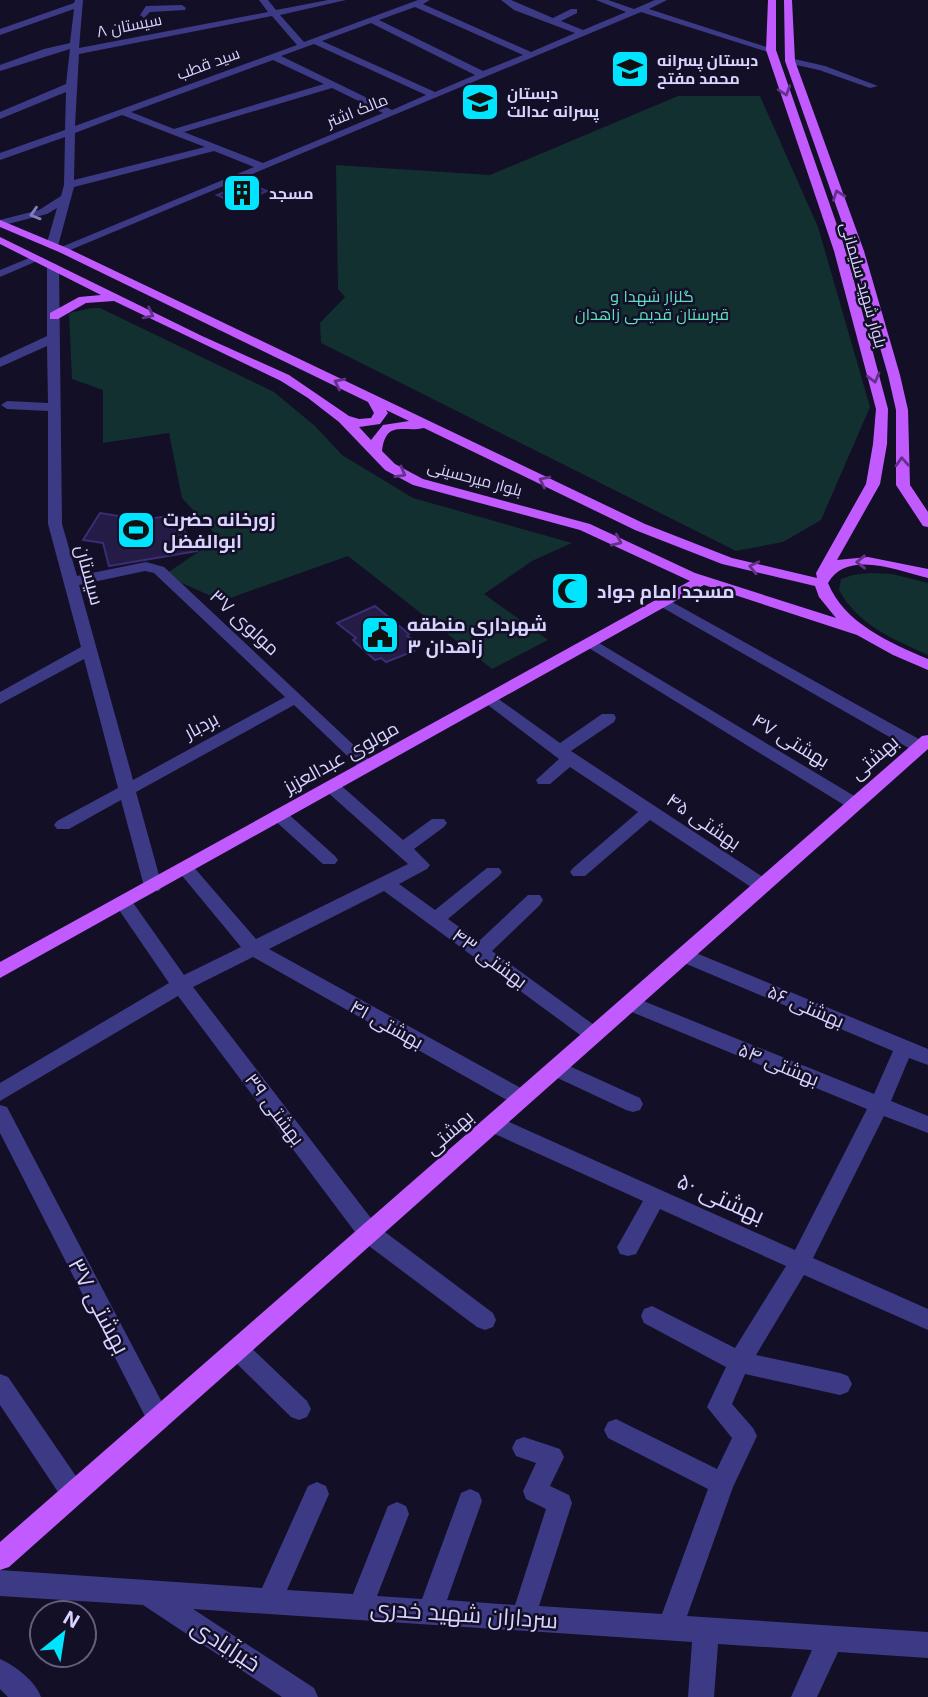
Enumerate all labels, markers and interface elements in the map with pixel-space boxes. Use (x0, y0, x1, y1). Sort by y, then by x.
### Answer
street label: سیستان ۸ (95, 9, 164, 42)
street label: سید قطب (174, 42, 242, 84)
school or university icon: دبستان پسرانه محمد مفتح (609, 48, 651, 90)
place label: دبستان پسرانه محمد مفتح (657, 50, 758, 89)
school or university icon: دبستان پسرانه عدالت (459, 81, 501, 123)
place label: دبستان پسرانه عدالت (507, 83, 599, 123)
one-way arrow (777, 84, 791, 96)
street label: مالک اشتر (323, 89, 390, 132)
building icon: مسجد (221, 172, 263, 214)
place label: مسجد (269, 183, 314, 203)
one-way arrow (832, 189, 846, 202)
one-way arrow (29, 206, 42, 220)
street label: بلوار شهید سلیمانی (836, 220, 892, 350)
park label: گلزار شهدا و قبرستان قدیمی زاهدان (575, 286, 729, 325)
one-way arrow (142, 306, 154, 320)
one-way arrow (865, 372, 880, 384)
one-way arrow (334, 378, 346, 392)
street label: بلوار میرحسینی (425, 456, 525, 501)
one-way arrow (894, 456, 909, 467)
one-way arrow (393, 465, 406, 478)
one-way arrow (539, 476, 551, 490)
place label: زورخانه حضرت ابوالفضل (163, 508, 276, 553)
sports icon: زورخانه حضرت ابوالفضل (115, 509, 157, 551)
one-way arrow (610, 532, 622, 546)
street label: سیستان (70, 542, 109, 608)
one-way arrow (856, 554, 866, 570)
one-way arrow (748, 561, 760, 576)
mosque icon: مسجد امام جواد (549, 570, 591, 612)
place label: مسجد امام جواد (597, 580, 735, 605)
street label: مولوی ۳۷ (205, 584, 284, 660)
place label: شهرداری منطقه ۳ زاهدان (407, 613, 547, 659)
public building icon: شهرداری منطقه ۳ زاهدان (359, 614, 401, 656)
street label: بردبار (179, 707, 222, 744)
street label: بهشتی ۴۷ (748, 708, 834, 772)
street label: مولوی عبدالعزیز (279, 716, 403, 799)
street label: بهشتی (846, 730, 903, 785)
street label: بهشتی ۴۵ (662, 788, 745, 855)
street label: بهشتی ۴۳ (448, 923, 532, 993)
street label: بهشتی ۵۶ (764, 980, 848, 1033)
street label: بهشتی ۴۱ (346, 995, 427, 1054)
street label: بهشتی ۵۴ (735, 1038, 822, 1091)
street label: بهشتی ۳۹ (240, 1069, 309, 1150)
street label: بهشتی (421, 1105, 478, 1160)
street label: بهشتی ۵۰ (673, 1166, 769, 1230)
street label: بهشتی ۳۷ (62, 1253, 136, 1359)
street label: سرداران شهید خدری (369, 1593, 559, 1635)
north arrow (28, 1599, 98, 1669)
text: N (59, 1606, 83, 1633)
street label: خیرآبادی (186, 1612, 266, 1678)

